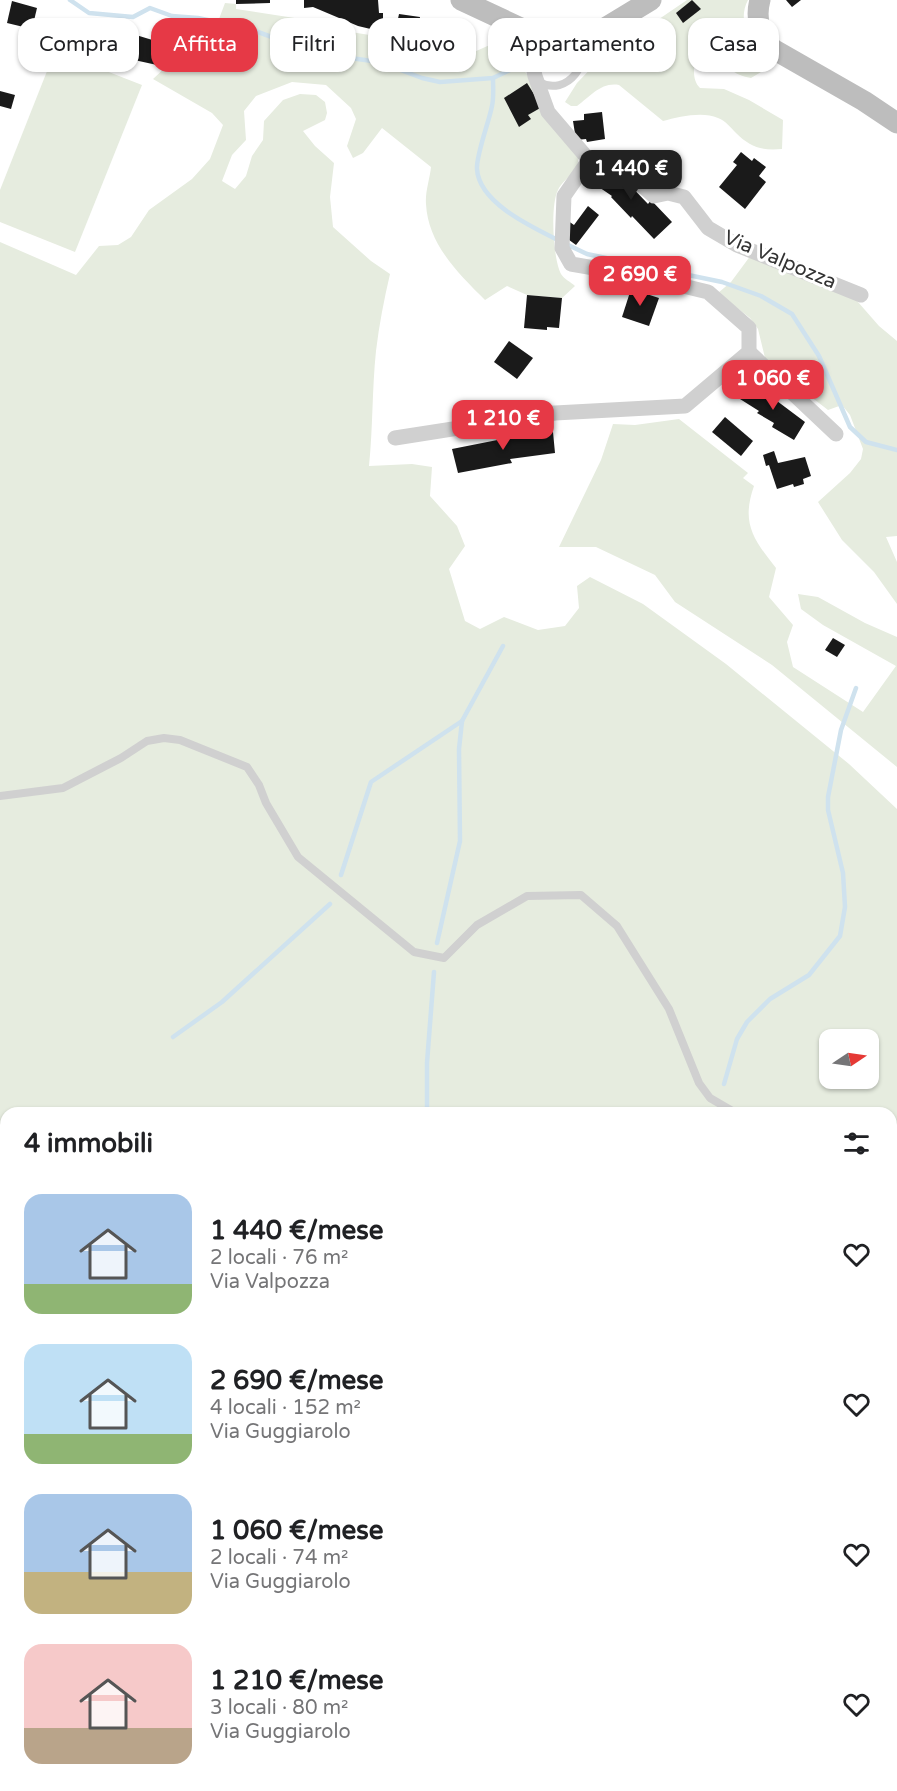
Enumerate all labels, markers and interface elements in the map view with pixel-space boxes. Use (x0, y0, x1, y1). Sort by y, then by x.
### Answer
chip: Compra (18, 18, 139, 72)
chip: Affitta (151, 18, 258, 72)
chip: Filtri (270, 18, 356, 72)
chip: Nuovo (368, 18, 476, 72)
chip: Appartamento (488, 18, 676, 72)
chip: Casa (688, 18, 779, 72)
pin: 1 440 € (576, 150, 686, 201)
text: 1 440 € (594, 157, 668, 181)
street label: Via Valpozza (720, 226, 840, 294)
pin: 2 690 € (585, 256, 695, 307)
text: 2 690 € (603, 263, 677, 287)
pin: 1 060 € (718, 360, 828, 411)
text: 1 060 € (736, 367, 810, 391)
pin: 1 210 € (448, 400, 558, 451)
text: 1 210 € (466, 407, 540, 431)
north arrow (819, 1029, 879, 1089)
map controls (819, 1029, 879, 1089)
icon: filters (840, 1127, 873, 1160)
text: 4 immobili (24, 1128, 153, 1159)
text: 1 440 €/mese (210, 1215, 383, 1246)
icon: home (72, 1218, 144, 1290)
icon: heart (840, 1238, 873, 1271)
text: 2 locali · 76 m² (210, 1246, 348, 1270)
text: Via Valpozza (210, 1270, 330, 1294)
text: 2 690 €/mese (210, 1365, 383, 1396)
icon: home (72, 1368, 144, 1440)
icon: heart (840, 1388, 873, 1421)
text: 4 locali · 152 m² (210, 1396, 361, 1420)
text: Via Guggiarolo (210, 1420, 351, 1444)
text: 1 060 €/mese (210, 1515, 383, 1546)
icon: home (72, 1518, 144, 1590)
icon: heart (840, 1538, 873, 1571)
text: 2 locali · 74 m² (210, 1546, 348, 1570)
text: Via Guggiarolo (210, 1570, 351, 1594)
text: 1 210 €/mese (210, 1665, 383, 1696)
icon: home (72, 1668, 144, 1740)
icon: heart (840, 1688, 873, 1721)
text: 3 locali · 80 m² (210, 1696, 348, 1720)
text: Via Guggiarolo (210, 1720, 351, 1744)

